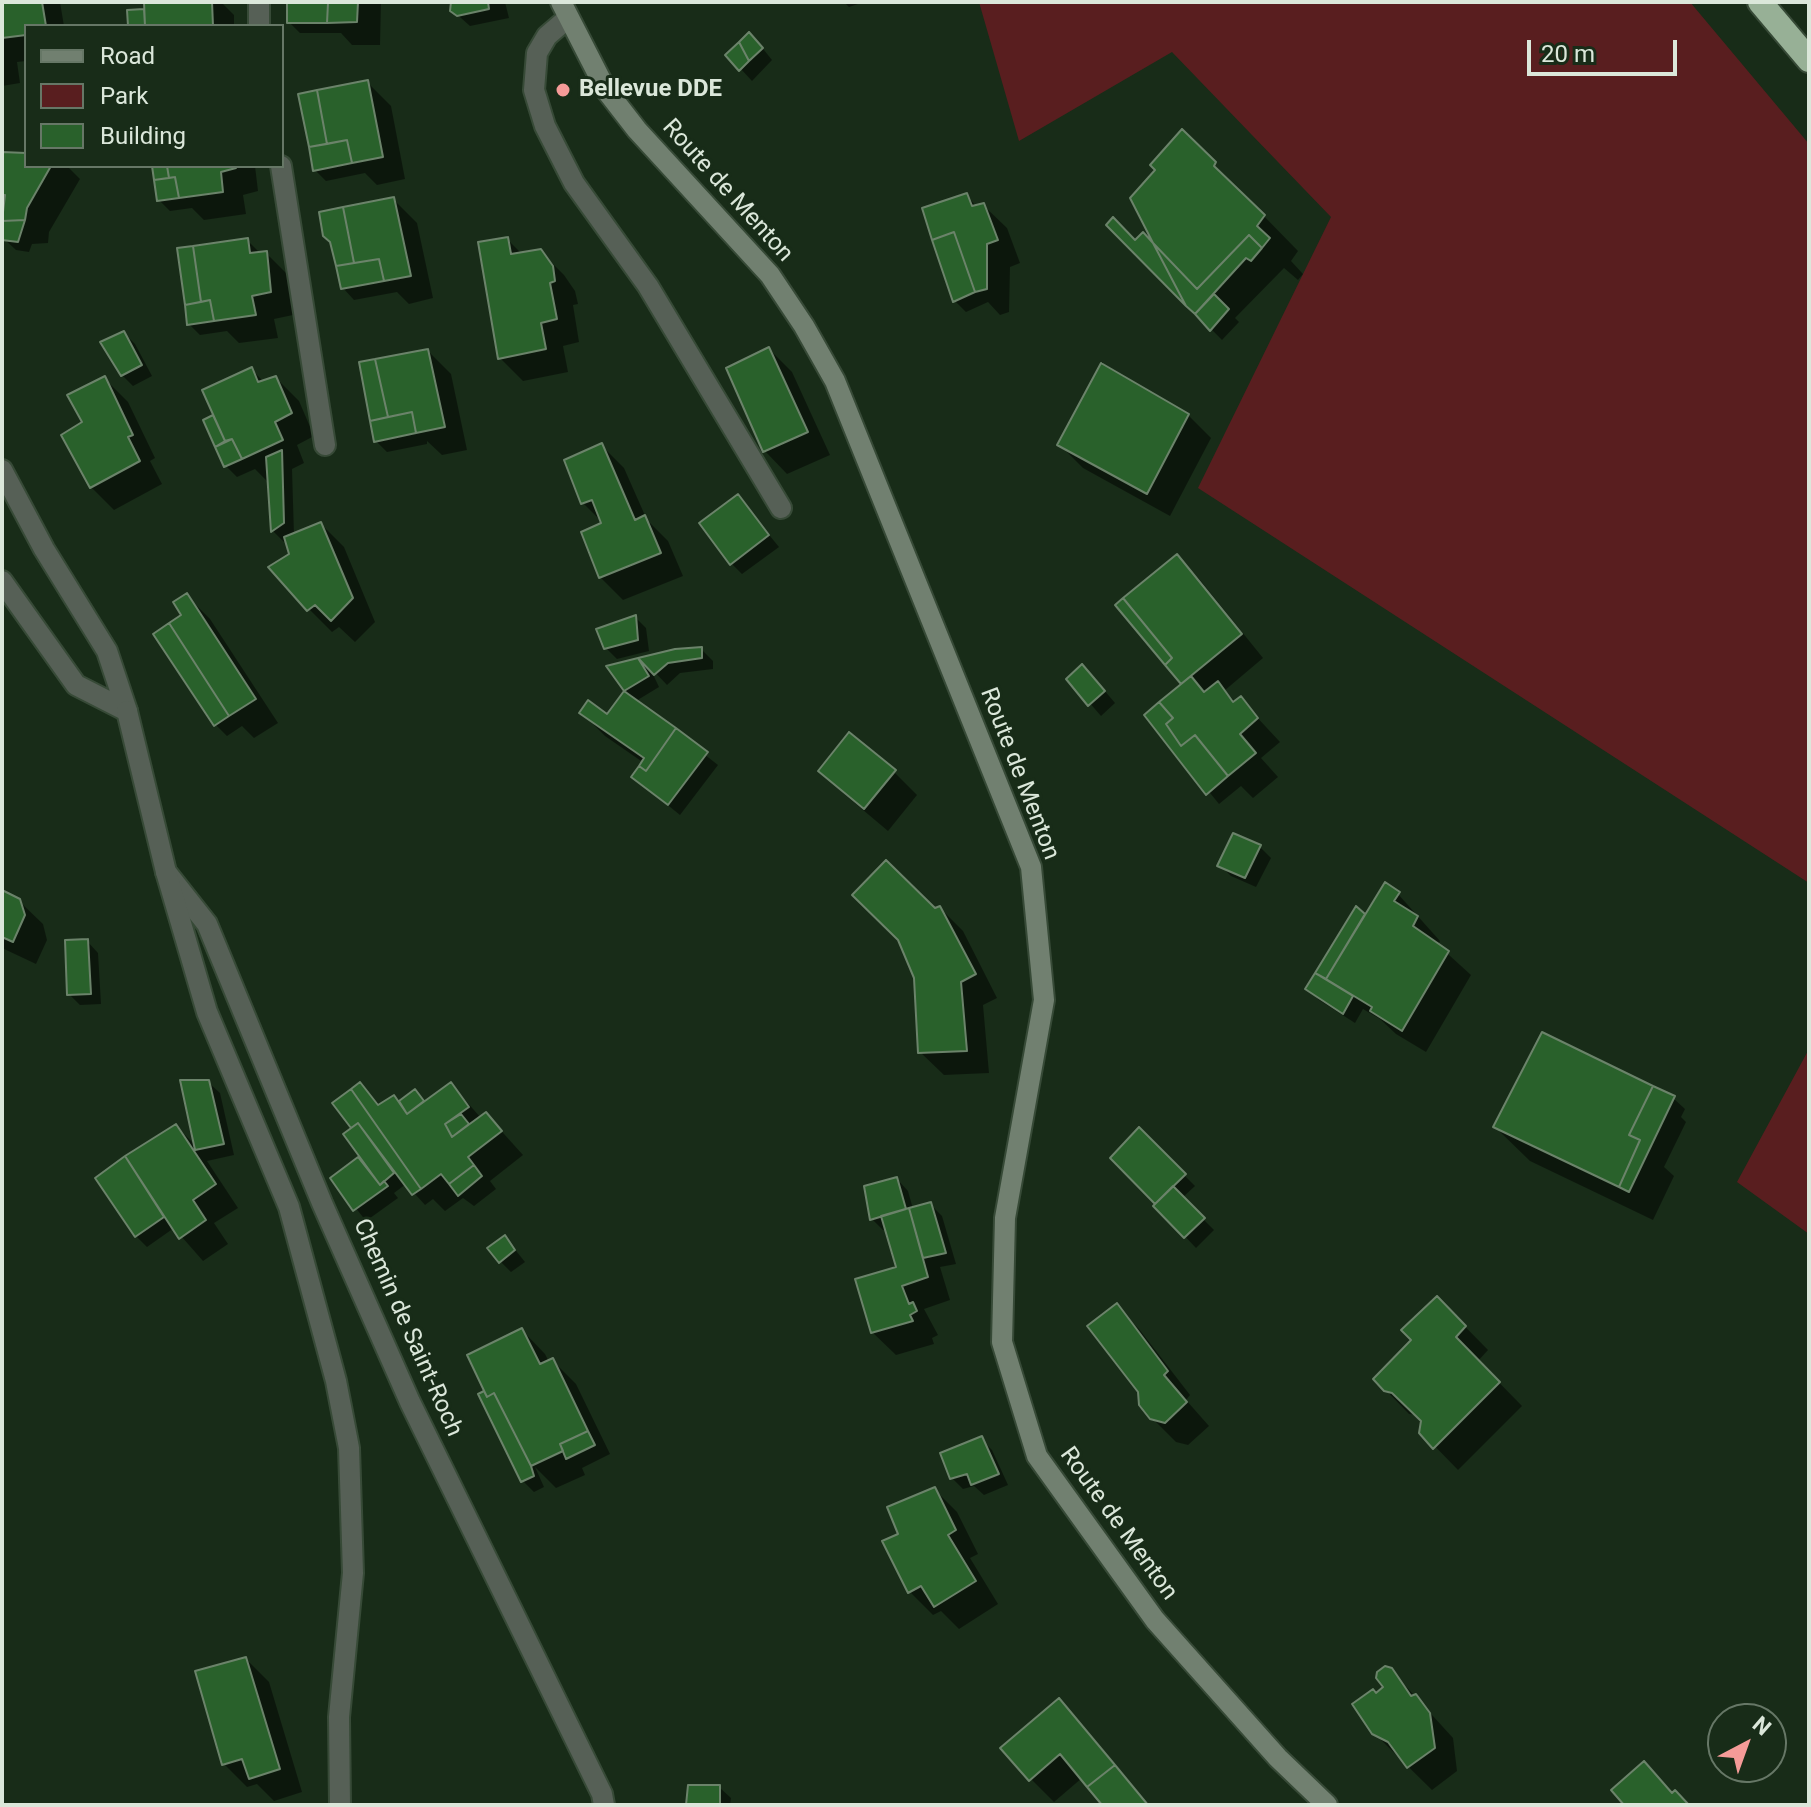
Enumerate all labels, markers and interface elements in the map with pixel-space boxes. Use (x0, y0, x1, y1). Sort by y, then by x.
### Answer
legend (24, 24, 284, 168)
scale bar (1531, 24, 1681, 74)
text: 20 m (1541, 40, 1595, 68)
text: Road (100, 42, 155, 70)
place label: Bellevue DDE (579, 76, 722, 104)
marker: Bellevue DDE (554, 81, 572, 99)
text: Park (100, 82, 148, 110)
street label: Route de Menton (655, 114, 799, 268)
text: Building (100, 122, 186, 150)
street label: Route de Menton (973, 684, 1065, 864)
street label: Chemin de Saint-Roch (346, 1215, 468, 1441)
street label: Route de Menton (1053, 1442, 1183, 1606)
north arrow (1707, 1703, 1787, 1783)
text: N (1748, 1711, 1776, 1741)

